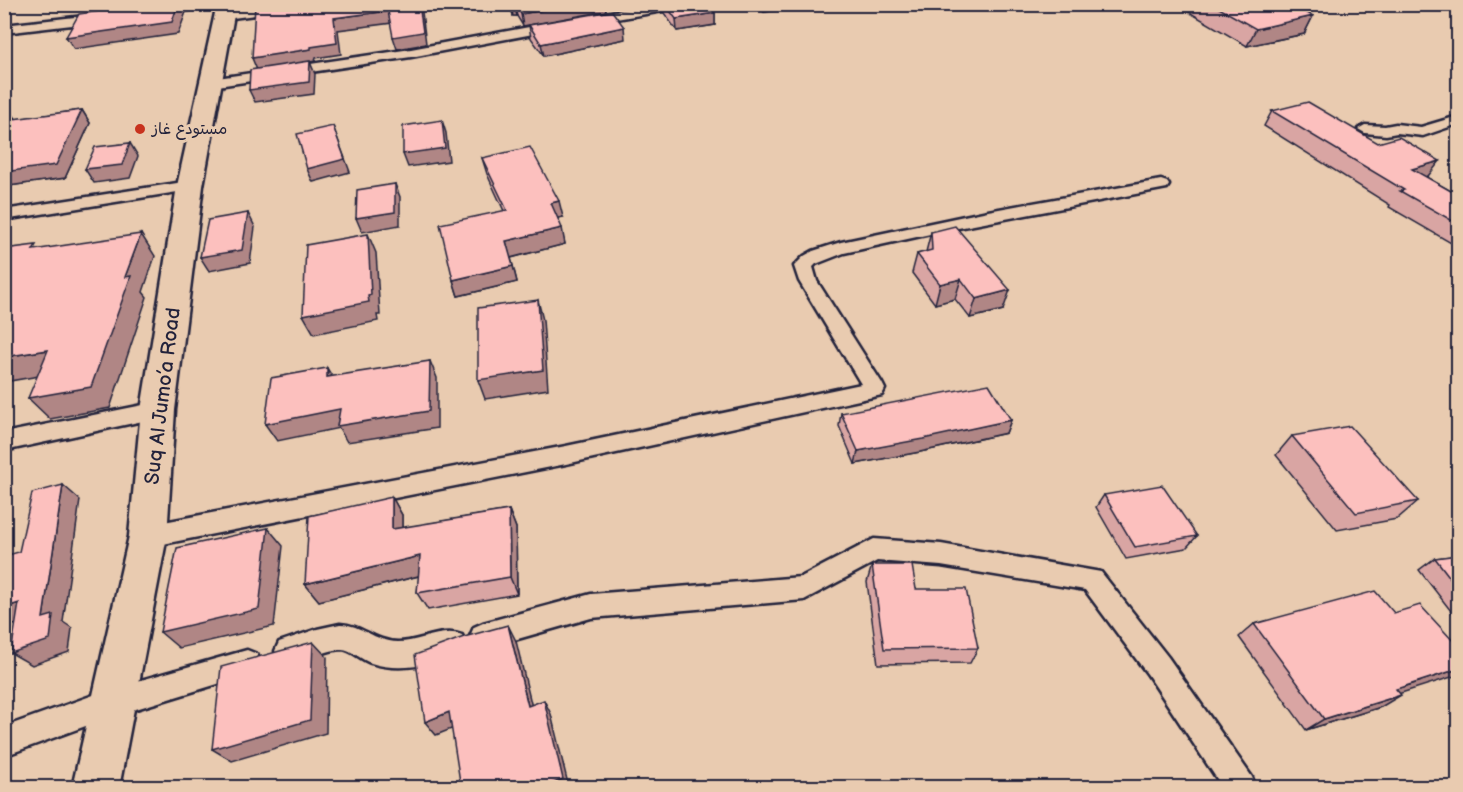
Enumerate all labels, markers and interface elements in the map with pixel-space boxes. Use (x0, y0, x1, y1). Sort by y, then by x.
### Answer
place label: مستودع غاز (150, 120, 227, 140)
marker: مستودع غاز (133, 122, 147, 136)
street label: Suq Al Jumo’a Road (140, 306, 186, 486)

